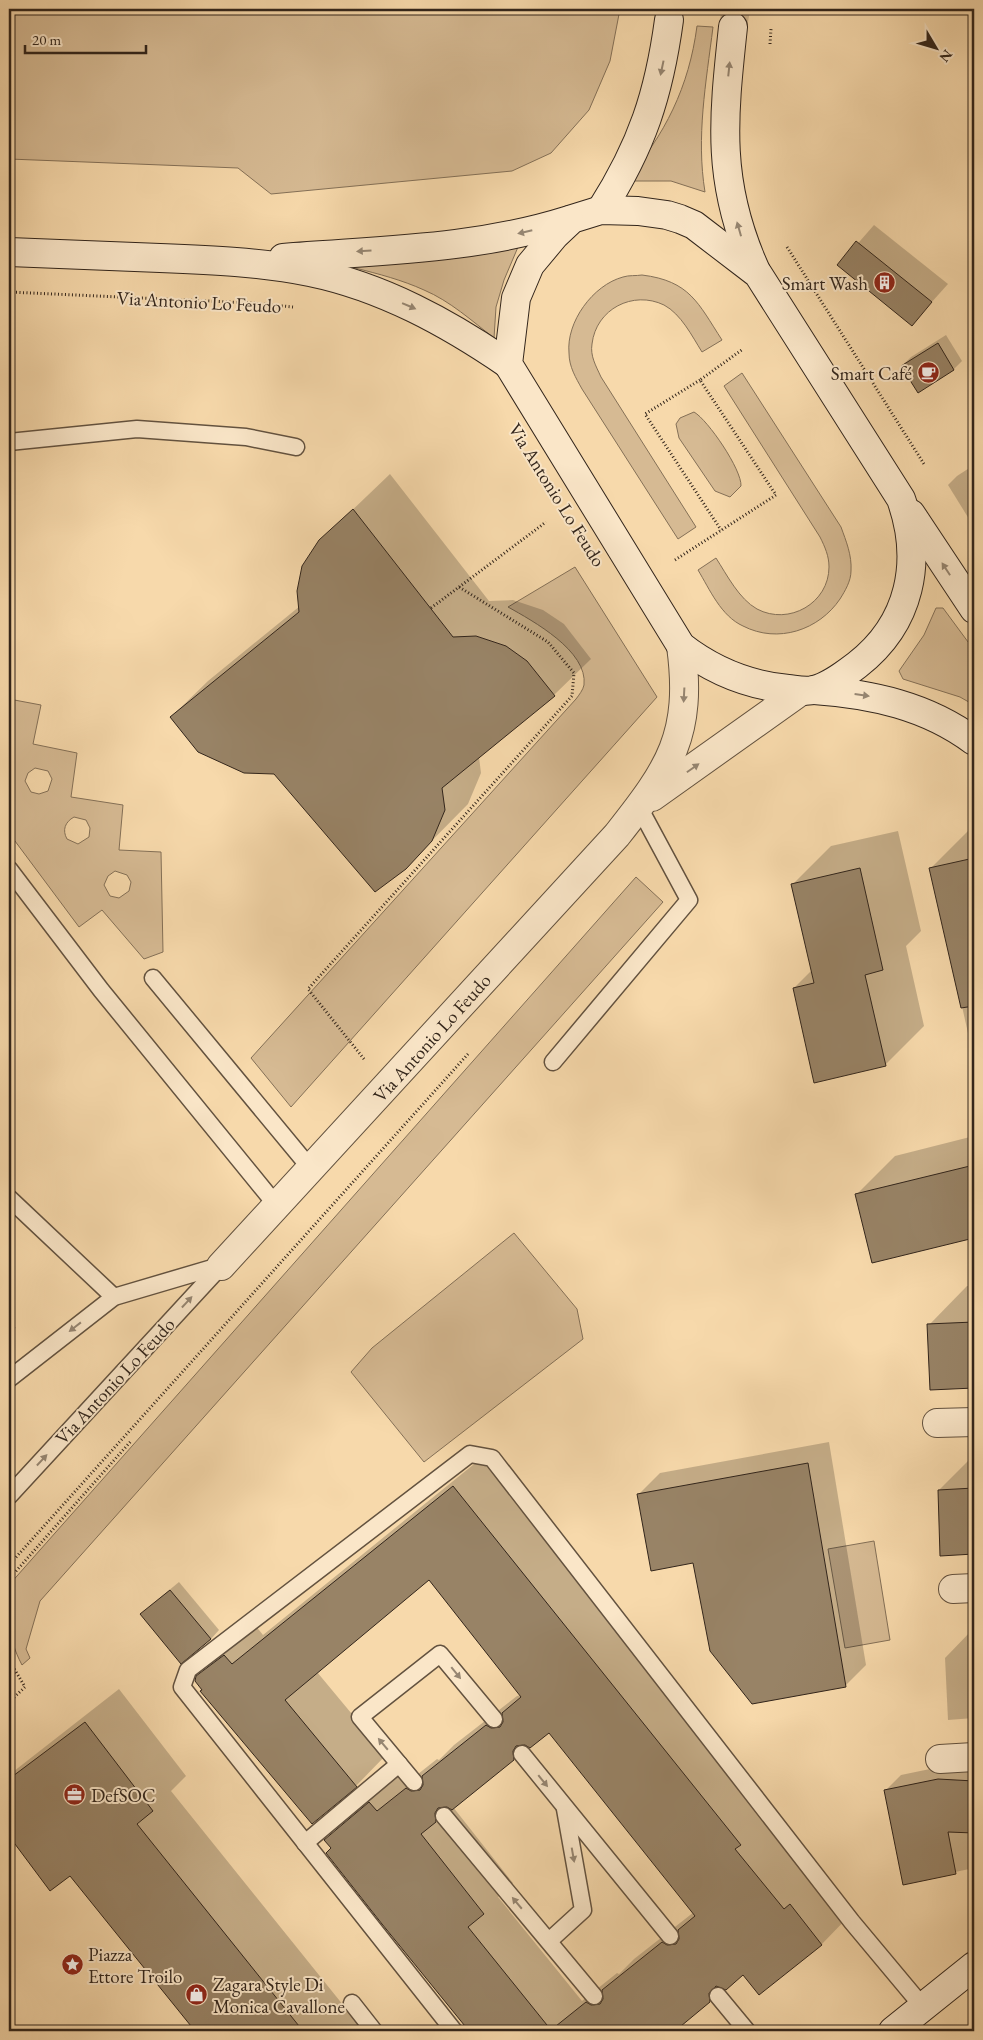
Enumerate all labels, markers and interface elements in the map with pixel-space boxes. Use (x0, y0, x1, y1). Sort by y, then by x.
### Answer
scale bar (25, 22, 146, 54)
north arrow (910, 22, 960, 72)
text: 20 m (32, 30, 61, 49)
text: N (935, 46, 957, 67)
one-way arrow (725, 60, 733, 76)
one-way arrow (657, 61, 665, 77)
one-way arrow (734, 222, 742, 237)
one-way arrow (517, 229, 532, 237)
one-way arrow (356, 248, 372, 256)
place label: Smart Wash (782, 271, 868, 296)
building icon: Smart Wash (872, 271, 896, 295)
street label: Via Antonio Lo Feudo (116, 285, 282, 319)
one-way arrow (402, 302, 417, 310)
place label: Smart Café (831, 361, 912, 386)
cafe icon: Smart Café (916, 361, 940, 385)
street label: Via Antonio Lo Feudo (503, 419, 611, 571)
one-way arrow (941, 562, 951, 576)
one-way arrow (679, 687, 687, 703)
one-way arrow (854, 692, 870, 700)
one-way arrow (686, 763, 700, 773)
street label: Via Antonio Lo Feudo (368, 968, 496, 1108)
one-way arrow (181, 1296, 193, 1308)
street label: Via Antonio Lo Feudo (50, 1312, 180, 1450)
one-way arrow (68, 1322, 82, 1332)
one-way arrow (36, 1455, 48, 1467)
one-way arrow (450, 1667, 461, 1680)
one-way arrow (377, 1738, 388, 1751)
one-way arrow (538, 1774, 549, 1787)
office icon: DefSOC (63, 1783, 87, 1807)
place label: DefSOC (91, 1783, 156, 1808)
one-way arrow (570, 1848, 578, 1864)
one-way arrow (512, 1897, 523, 1910)
place label: Piazza Ettore Troilo (88, 1942, 182, 1989)
place icon: Piazza Ettore Troilo (60, 1953, 84, 1977)
place label: Zagara Style Di Monica Cavallone (213, 1972, 345, 2019)
shop icon: Zagara Style Di Monica Cavallone (185, 1983, 209, 2007)

